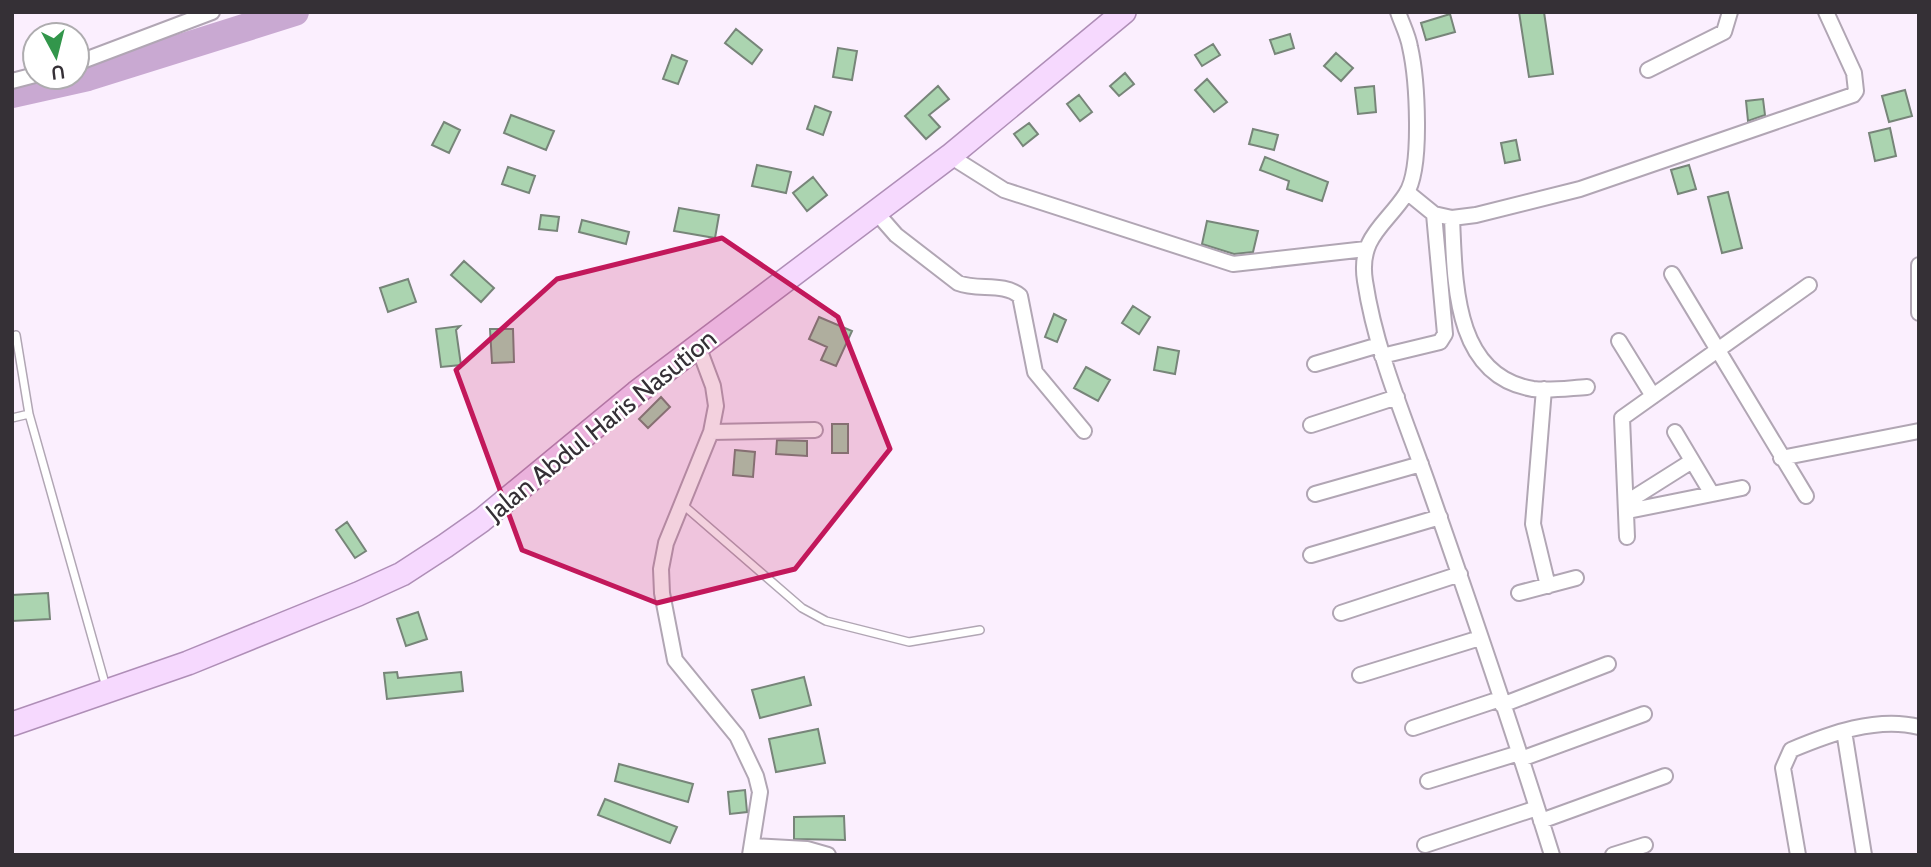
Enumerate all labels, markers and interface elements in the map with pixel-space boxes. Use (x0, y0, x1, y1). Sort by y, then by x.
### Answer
north arrow (21, 21, 91, 91)
text: U (50, 60, 66, 85)
street label: Jalan Abdul Haris Nasution (479, 322, 723, 528)

